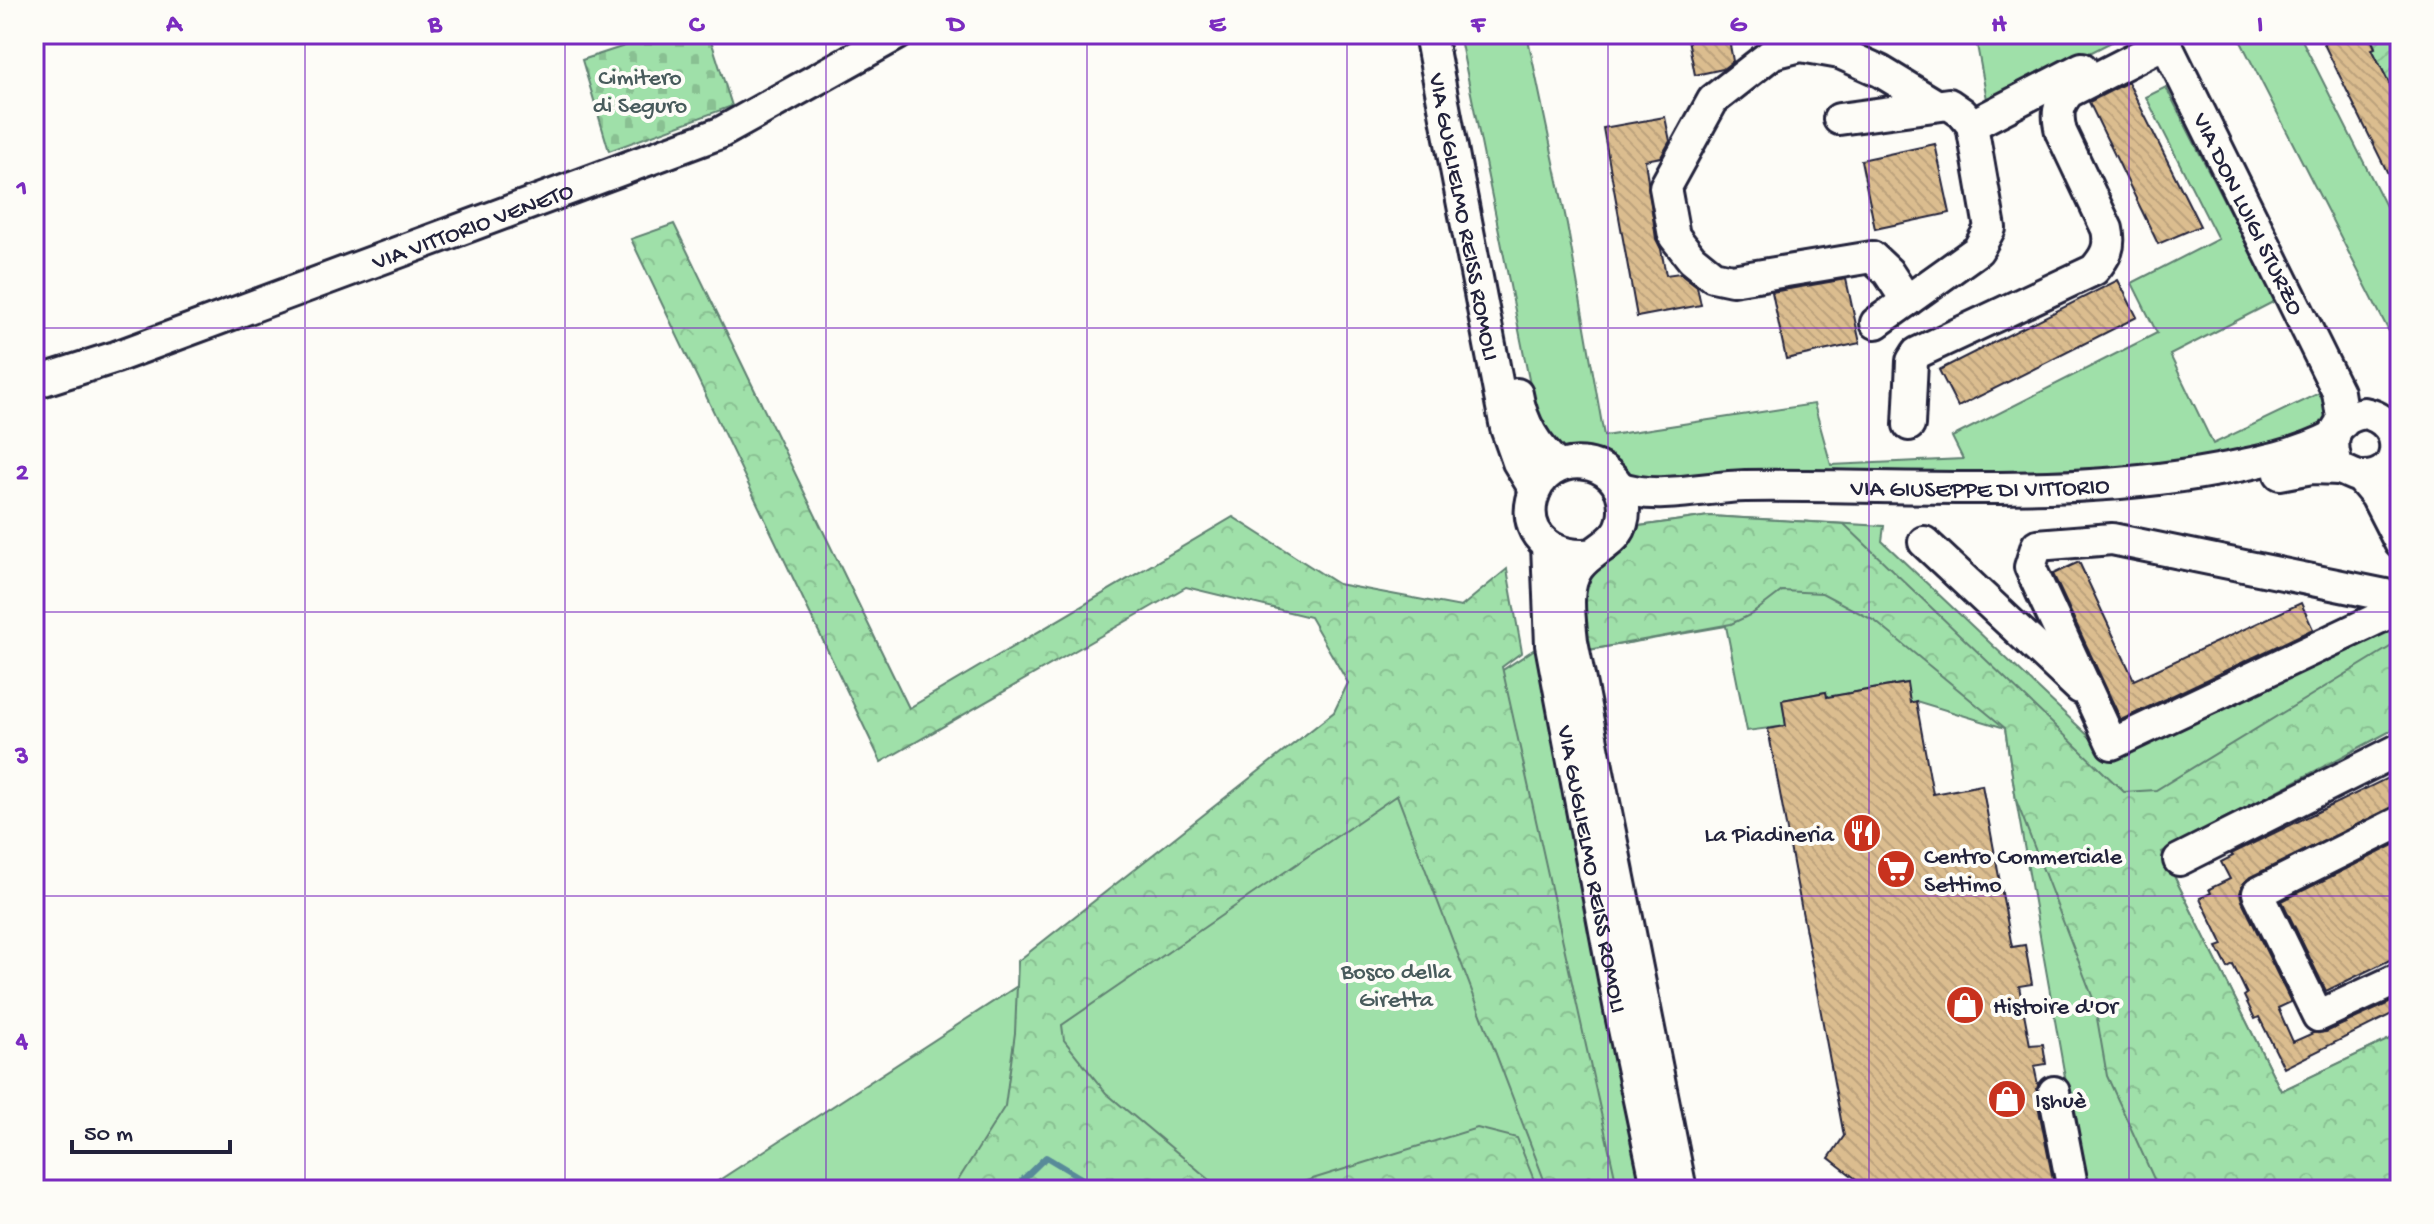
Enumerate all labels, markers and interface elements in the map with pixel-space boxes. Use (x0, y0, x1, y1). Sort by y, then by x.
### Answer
text: A (165, 11, 183, 42)
text: B (427, 11, 443, 42)
text: C (689, 11, 706, 42)
text: D (946, 11, 966, 42)
text: E (1209, 11, 1227, 42)
text: F (1470, 11, 1486, 42)
text: G (1730, 11, 1748, 42)
text: H (1992, 11, 2008, 42)
text: I (2257, 11, 2263, 42)
park label: Cimitero di Seguro (593, 65, 687, 122)
street label: VIA GUGLIELMO REISS ROMOLI (1420, 70, 1504, 363)
street label: VIA DON LUIGI STURZO (2184, 108, 2309, 321)
text: 1 (16, 175, 27, 206)
street label: VIA VITTORIO VENETO (368, 178, 578, 279)
text: 2 (16, 459, 29, 490)
street label: VIA GIUSEPPE DI VITTORIO (1849, 473, 2111, 506)
street label: VIA GUGLIELMO REISS ROMOLI (1548, 722, 1631, 1016)
text: 3 (14, 743, 29, 774)
restaurant icon: La Piadineria (1841, 812, 1883, 854)
place label: La Piadineria (1704, 822, 1835, 851)
place label: Centro Commerciale Settimo (1924, 844, 2123, 901)
supermarket icon: Centro Commerciale Settimo (1875, 848, 1917, 890)
park label: Bosco della Giretta (1340, 959, 1452, 1016)
shop icon: Histoire d'Or (1944, 984, 1986, 1026)
place label: Histoire d'Or (1993, 994, 2120, 1023)
text: 4 (15, 1027, 29, 1058)
shop icon: Ishuè (1986, 1078, 2028, 1120)
place label: Ishuè (2035, 1088, 2087, 1117)
scale bar (72, 1104, 230, 1154)
text: 50 m (84, 1121, 133, 1150)

